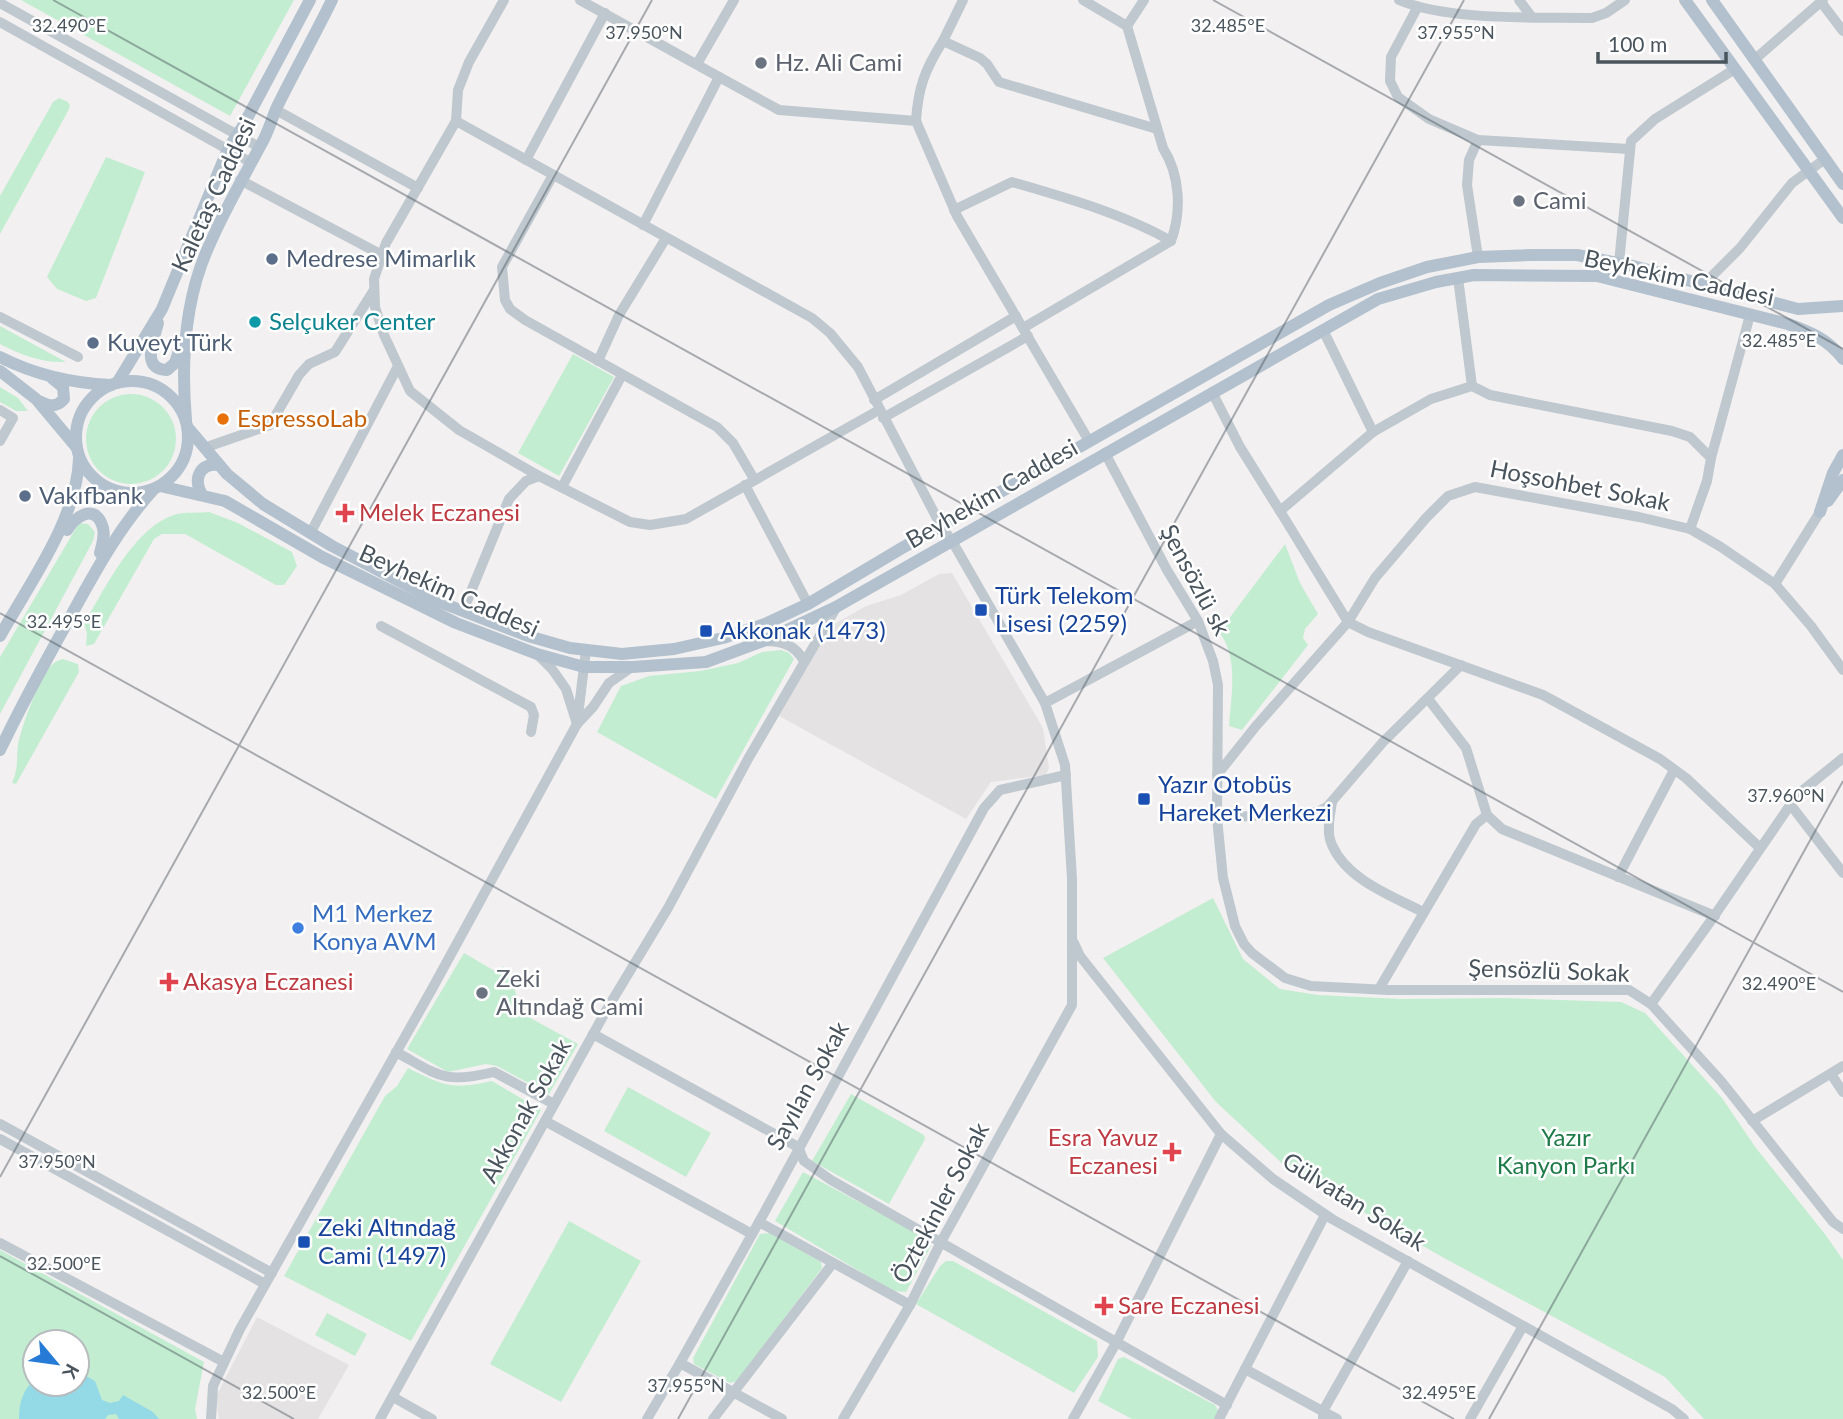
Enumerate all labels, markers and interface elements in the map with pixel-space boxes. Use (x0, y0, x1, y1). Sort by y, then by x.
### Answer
text: 32.490°E (32, 14, 106, 36)
text: 32.485°E (1191, 14, 1265, 36)
text: 37.950°N (605, 21, 683, 43)
text: 37.955°N (1417, 21, 1495, 43)
scale bar (1598, 21, 1726, 65)
text: 100 m (1608, 31, 1667, 56)
place label: Hz. Ali Cami (775, 47, 902, 76)
marker: Hz. Ali Cami (753, 55, 769, 71)
street label: Kaletaş Caddesi (164, 113, 261, 276)
place label: Cami (1533, 185, 1586, 214)
marker: Cami (1511, 193, 1527, 209)
street label: Beyhekim Caddesi (1582, 242, 1777, 311)
place label: Medrese Mimarlık (286, 243, 477, 272)
marker: Medrese Mimarlık (264, 251, 280, 267)
place label: Selçuker Center (269, 306, 436, 335)
marker: Selçuker Center (247, 314, 263, 330)
place label: Kuveyt Türk (107, 327, 233, 356)
text: 32.485°E (1742, 329, 1816, 351)
marker: Kuveyt Türk (85, 335, 101, 351)
place label: EspressoLab (237, 403, 367, 432)
marker: EspressoLab (215, 411, 231, 427)
street label: Beyhekim Caddesi (900, 432, 1082, 554)
street label: Hoşsohbet Sokak (1488, 453, 1674, 516)
place label: Vakıfbank (39, 480, 144, 509)
marker: Vakıfbank (17, 488, 33, 504)
place label: Melek Eczanesi (359, 497, 520, 526)
marker: Melek Eczanesi (337, 505, 353, 521)
street label: Şensözlü sk (1155, 519, 1238, 640)
street label: Beyhekim Caddesi (355, 537, 544, 642)
place label: Türk Telekom Lisesi (2259) (995, 580, 1134, 637)
marker: Türk Telekom Lisesi (2259) (973, 602, 989, 618)
text: 32.495°E (27, 610, 101, 632)
place label: Akkonak (1473) (720, 615, 886, 644)
marker: Akkonak (1473) (698, 623, 714, 639)
place label: Yazır Otobüs Hareket Merkezi (1158, 769, 1332, 826)
text: 37.960°N (1747, 784, 1825, 806)
marker: Yazır Otobüs Hareket Merkezi (1136, 791, 1152, 807)
place label: M1 Merkez Konya AVM (312, 898, 437, 955)
marker: M1 Merkez Konya AVM (290, 920, 306, 936)
street label: Şensözlü Sokak (1468, 952, 1631, 987)
place label: Zeki Altındağ Cami (496, 963, 644, 1020)
place label: Akasya Eczanesi (183, 966, 353, 995)
text: 32.490°E (1742, 972, 1816, 994)
marker: Akasya Eczanesi (161, 974, 177, 990)
marker: Zeki Altındağ Cami (474, 985, 490, 1001)
street label: Sayılan Sokak (759, 1015, 854, 1155)
street label: Akkonak Sokak (473, 1033, 577, 1187)
street label: Öztekinler Sokak (885, 1116, 995, 1288)
place label: Esra Yavuz Eczanesi (1048, 1122, 1158, 1179)
park label: Yazır Kanyon Parkı (1497, 1122, 1635, 1179)
marker: Esra Yavuz Eczanesi (1164, 1144, 1180, 1160)
street label: Gülvatan Sokak (1278, 1145, 1432, 1257)
text: 37.950°N (18, 1150, 96, 1172)
place label: Zeki Altındağ Cami (1497) (318, 1212, 456, 1269)
marker: Zeki Altındağ Cami (1497) (296, 1234, 312, 1250)
text: 32.500°E (27, 1252, 101, 1274)
place label: Sare Eczanesi (1118, 1290, 1260, 1319)
marker: Sare Eczanesi (1096, 1298, 1112, 1314)
north arrow (21, 1328, 91, 1398)
text: K (58, 1360, 85, 1384)
text: 37.955°N (647, 1374, 725, 1396)
text: 32.500°E (242, 1381, 316, 1403)
text: 32.495°E (1402, 1381, 1476, 1403)

